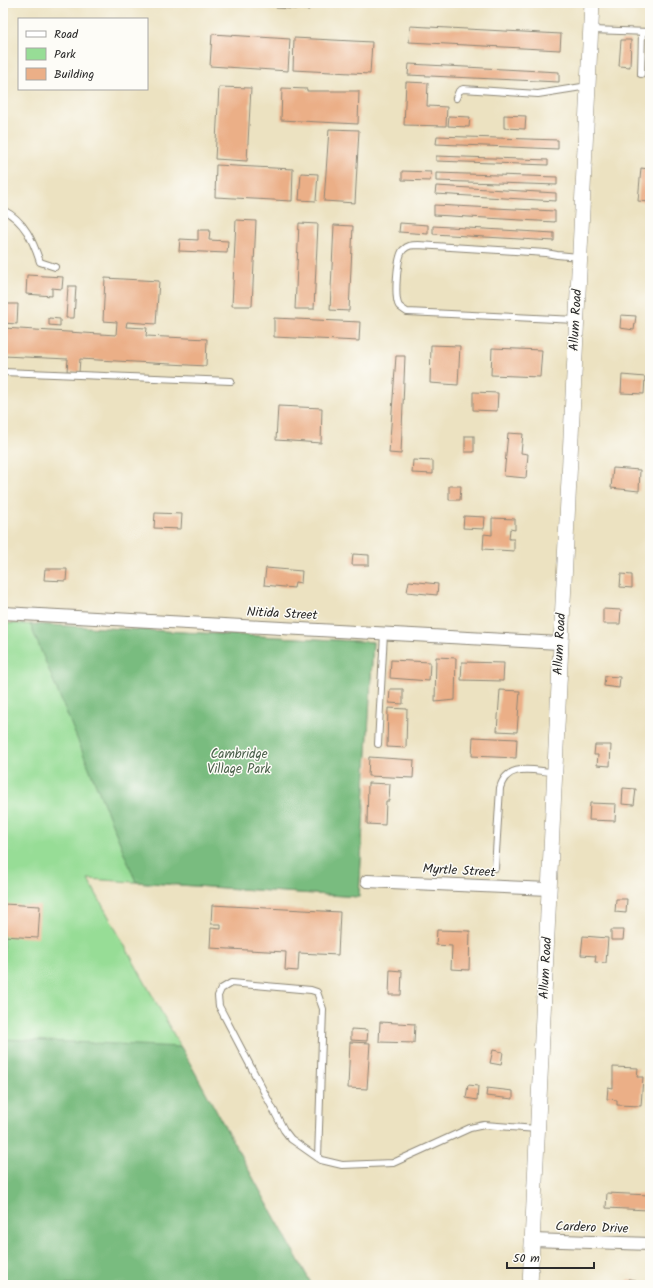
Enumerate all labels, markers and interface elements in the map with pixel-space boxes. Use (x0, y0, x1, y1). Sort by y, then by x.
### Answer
legend (18, 18, 148, 90)
text: Road (54, 25, 79, 44)
text: Park (54, 45, 76, 64)
text: Building (54, 65, 94, 84)
street label: Allum Road (564, 288, 588, 352)
street label: Nitida Street (246, 602, 319, 626)
street label: Allum Road (548, 612, 572, 676)
park label: Cambridge Village Park (207, 744, 272, 780)
street label: Myrtle Street (422, 859, 497, 883)
street label: Allum Road (534, 936, 558, 1000)
street label: Cardero Drive (555, 1216, 629, 1240)
scale bar (507, 1244, 594, 1270)
text: 50 m (513, 1249, 540, 1268)

